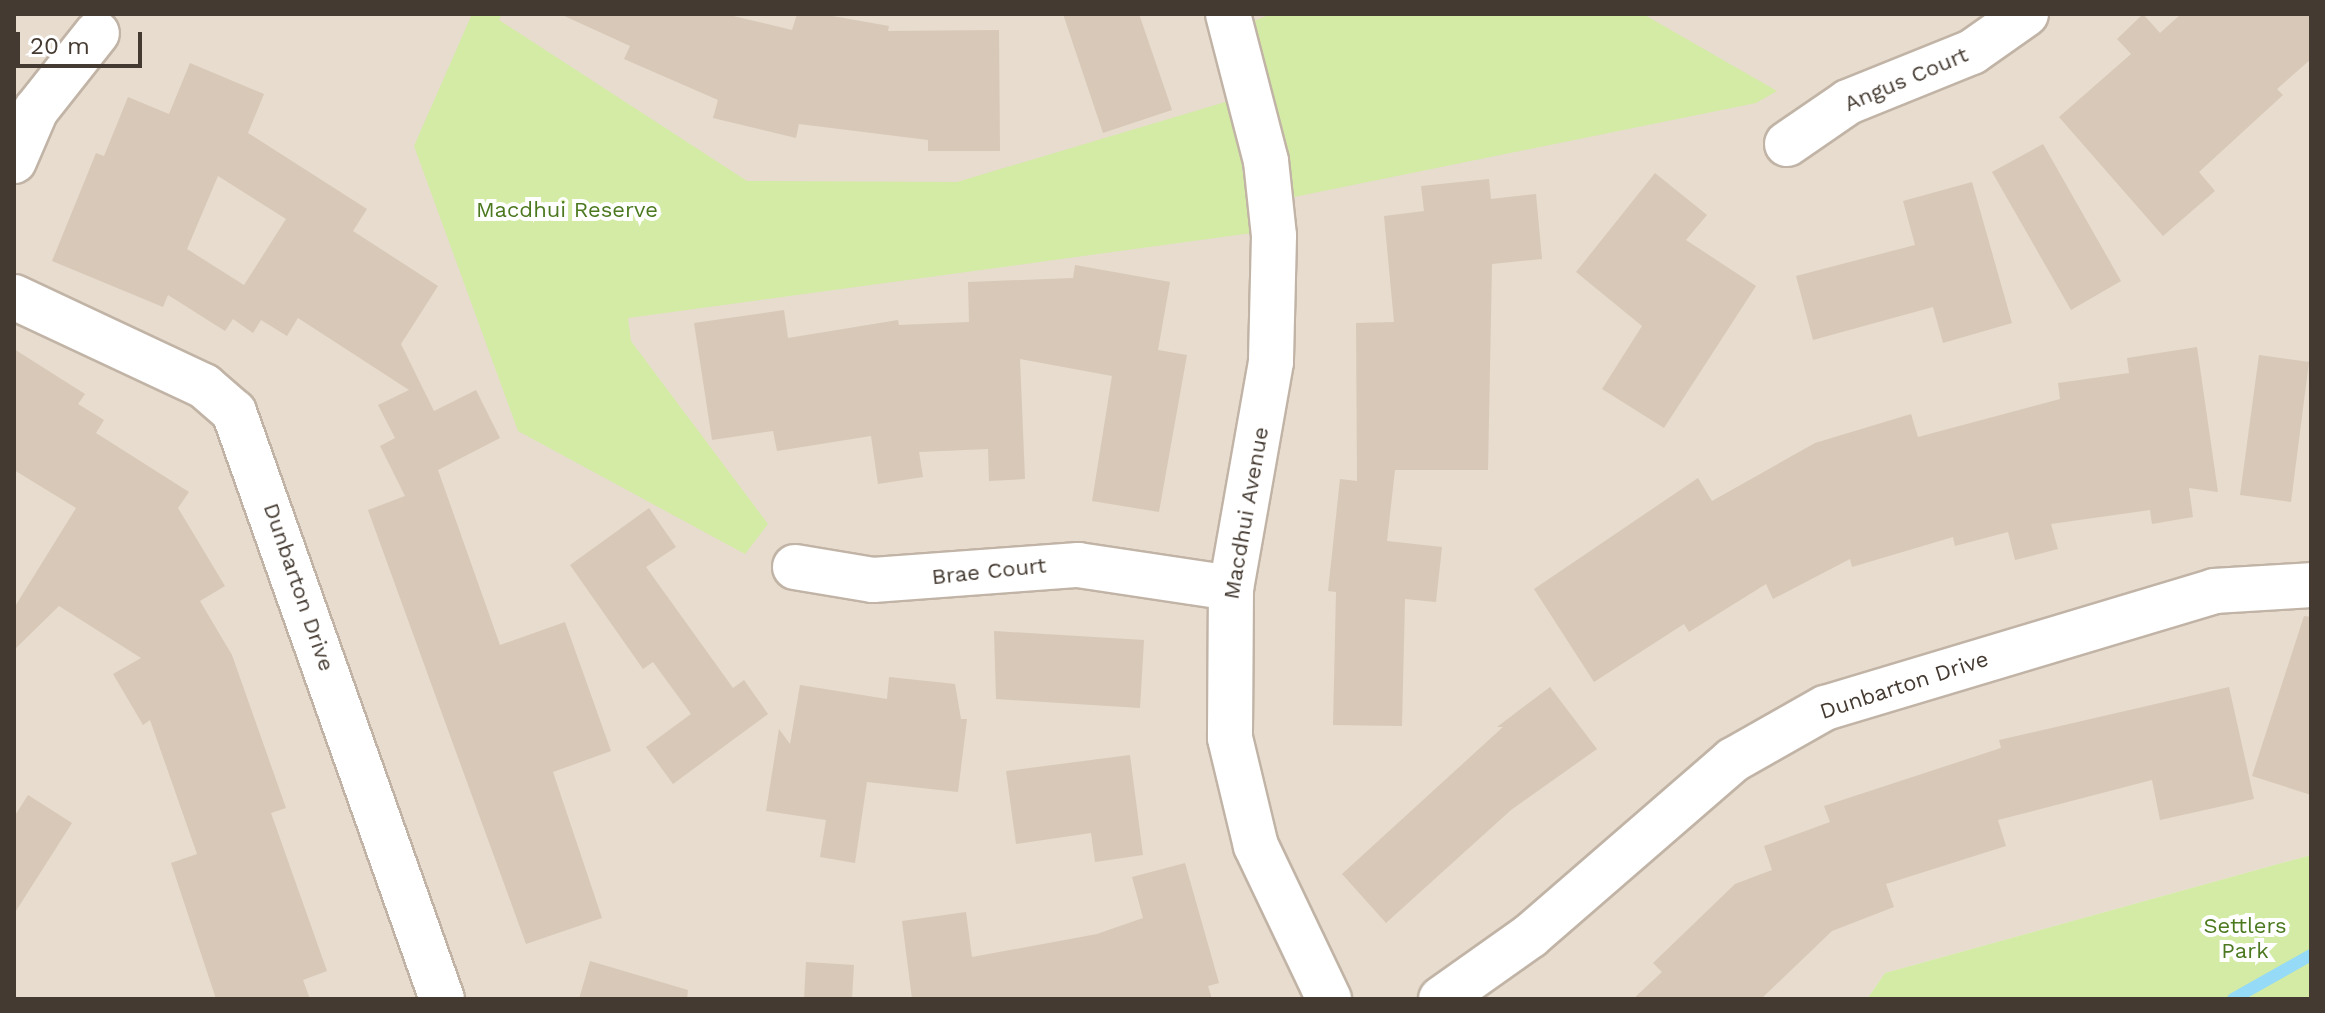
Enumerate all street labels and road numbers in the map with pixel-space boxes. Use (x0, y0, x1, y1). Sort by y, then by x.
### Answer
street label: Angus Court (1840, 41, 1972, 117)
street label: Macdhui Avenue (1218, 424, 1274, 602)
street label: Dunbarton Drive (258, 500, 340, 674)
street label: Brae Court (930, 552, 1048, 590)
street label: Dunbarton Drive (1816, 645, 1992, 725)

